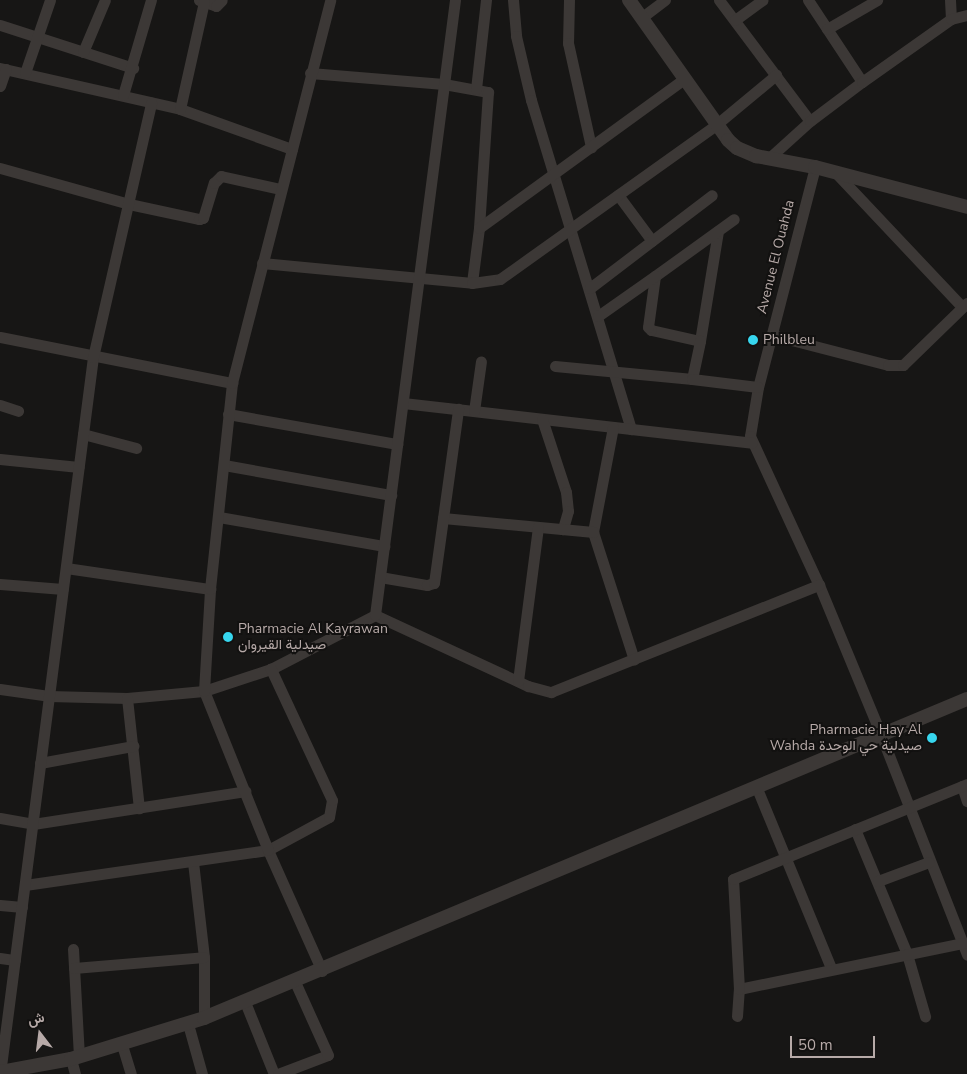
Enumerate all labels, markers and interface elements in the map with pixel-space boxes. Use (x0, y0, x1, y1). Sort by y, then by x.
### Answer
street label: Avenue El Ouahda (754, 198, 798, 316)
place label: Philbleu (763, 332, 815, 348)
marker: Philbleu (747, 334, 759, 346)
place label: Pharmacie Al Kayrawan صيدلية القيروان (238, 621, 388, 654)
marker: Pharmacie Al Kayrawan صيدلية القيروان (222, 631, 234, 643)
place label: Pharmacie Hay Al Wahda صيدلية حي الوحدة (770, 722, 922, 754)
marker: Pharmacie Hay Al Wahda صيدلية حي الوحدة (926, 732, 938, 744)
text: ش (25, 1008, 47, 1030)
north arrow (15, 1009, 65, 1059)
scale bar (792, 1026, 877, 1058)
text: 50 m (798, 1035, 833, 1055)

